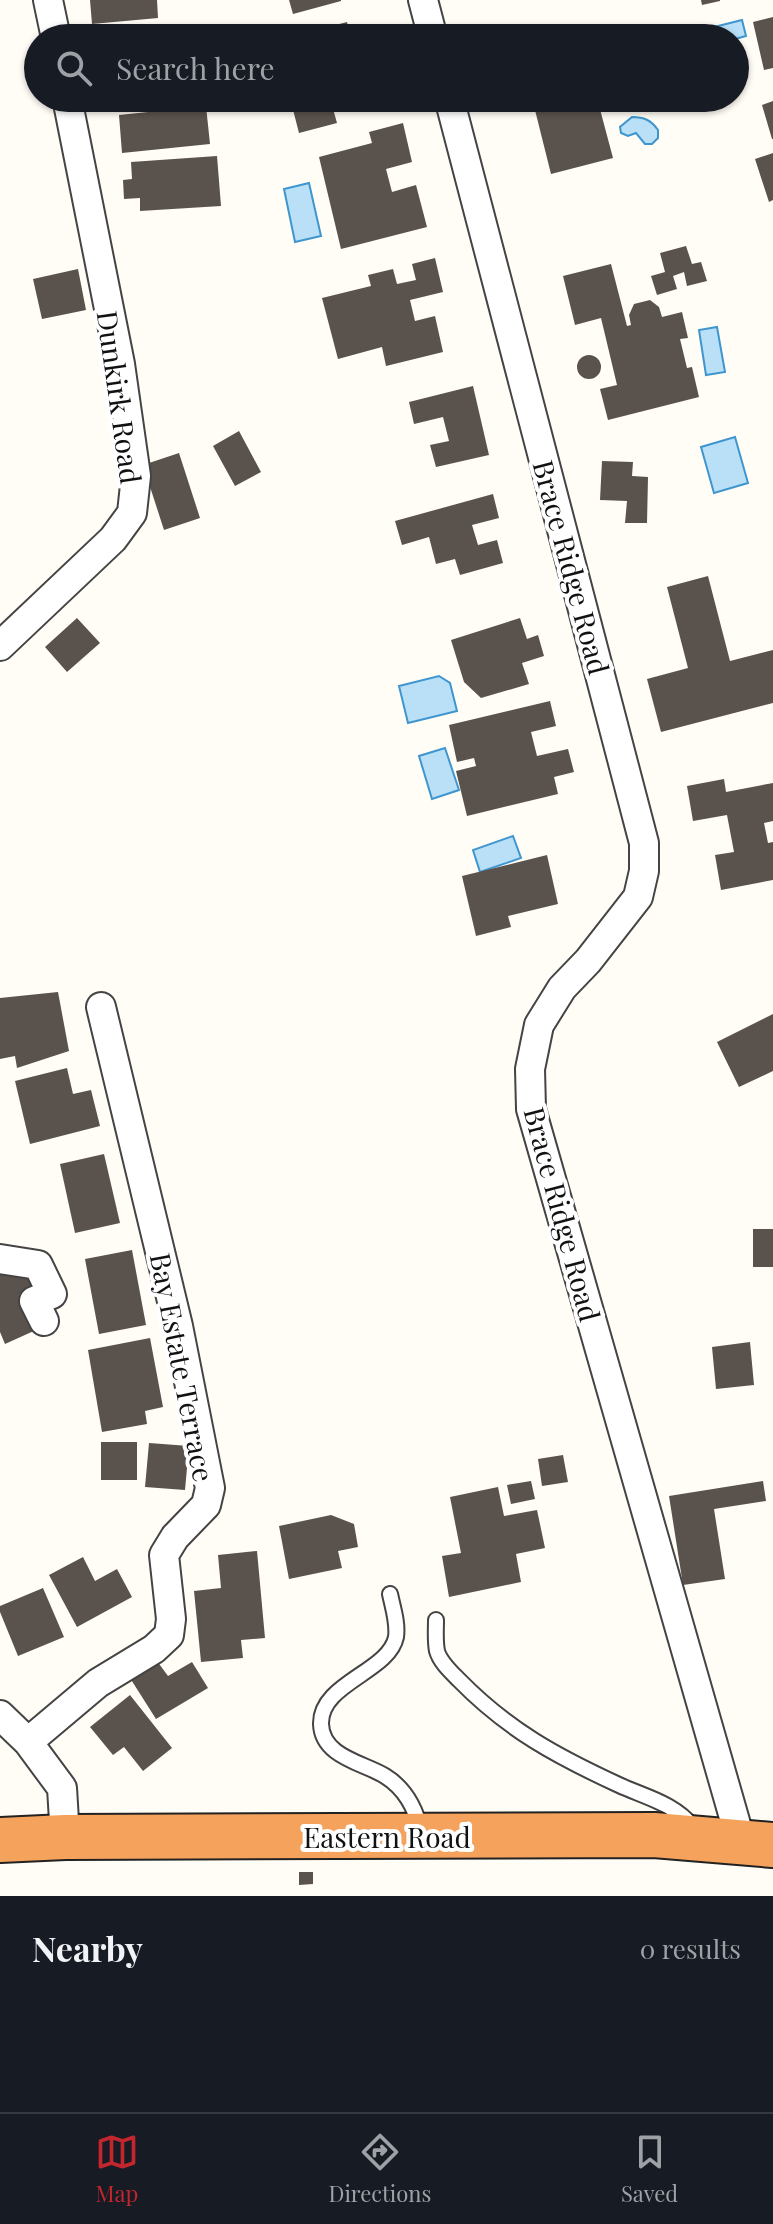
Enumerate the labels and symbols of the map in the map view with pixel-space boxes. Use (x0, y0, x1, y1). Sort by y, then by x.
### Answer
street label: Dunkirk Road (90, 308, 150, 486)
street label: Brace Ridge Road (526, 456, 618, 678)
street label: Brace Ridge Road (517, 1103, 609, 1325)
street label: Bay Estate Terrace (143, 1249, 223, 1485)
street label: Eastern Road (303, 1818, 471, 1855)

